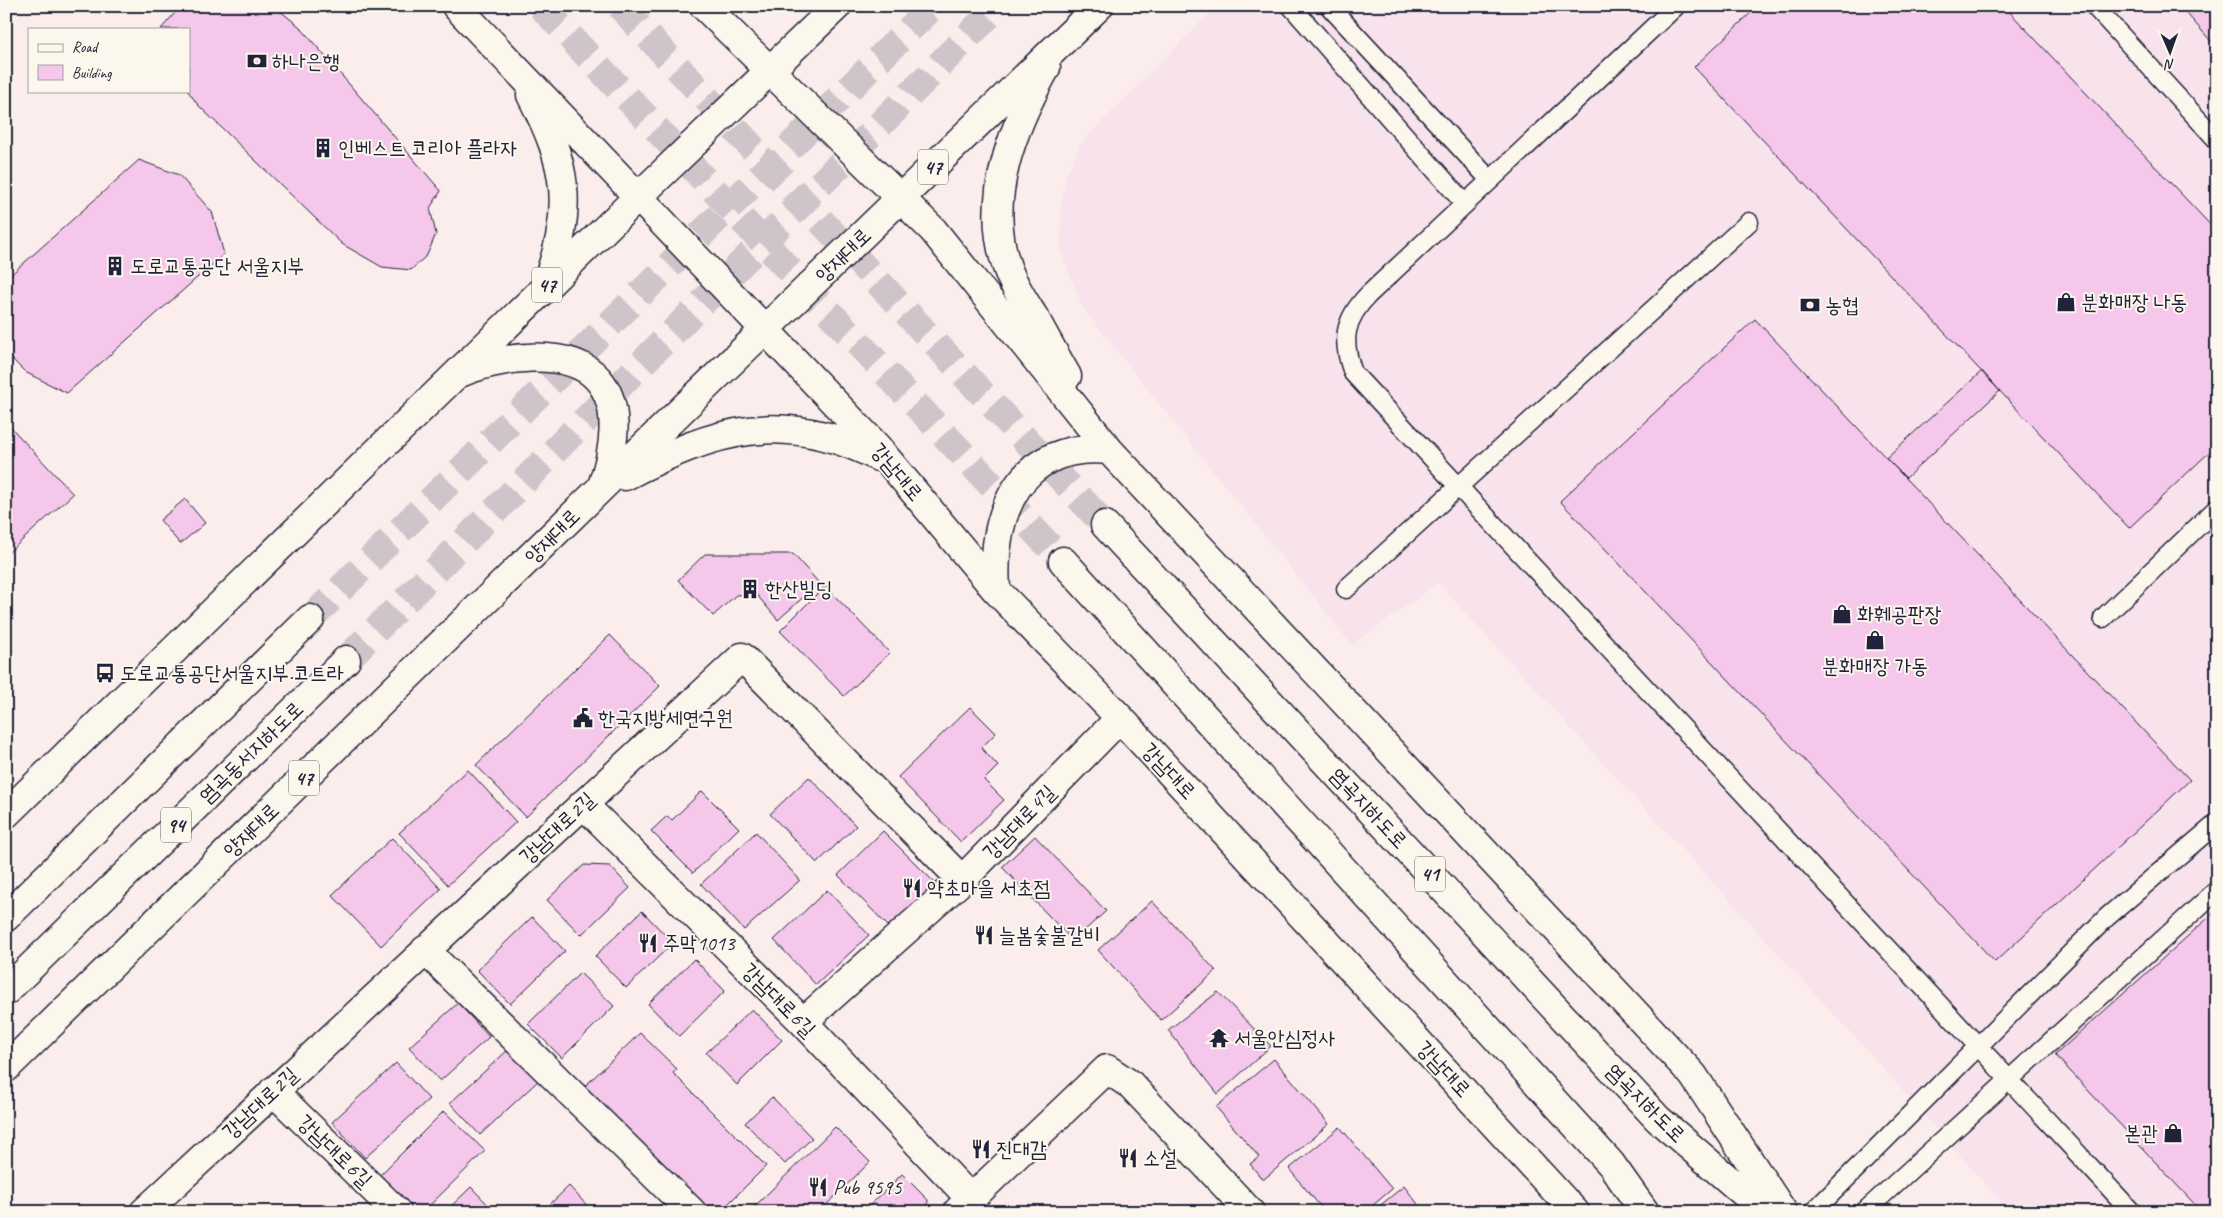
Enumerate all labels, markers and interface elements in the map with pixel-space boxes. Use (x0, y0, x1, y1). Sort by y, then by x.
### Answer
legend (28, 28, 190, 92)
north arrow (2146, 28, 2196, 78)
text: Road (72, 38, 99, 57)
place label: 하나은행 (272, 48, 340, 74)
bank icon: 하나은행 (246, 50, 268, 72)
text: N (2163, 56, 2175, 73)
text: Building (72, 64, 112, 83)
place label: 인베스트 코리아 플라자 (338, 135, 517, 161)
building icon: 인베스트 코리아 플라자 (312, 137, 334, 159)
road number: 47 (918, 150, 948, 184)
street label: 양재대로 (810, 222, 876, 288)
place label: 도로교통공단 서울지부 (130, 253, 304, 279)
building icon: 도로교통공단 서울지부 (104, 255, 126, 277)
road number: 47 (532, 268, 562, 302)
place label: 분화매장 나동 (2081, 289, 2187, 315)
shop icon: 분화매장 나동 (2055, 291, 2077, 313)
place label: 농협 (1825, 292, 1859, 318)
bank icon: 농협 (1799, 294, 1821, 316)
street label: 강남대로 (865, 438, 929, 506)
street label: 양재대로 (519, 503, 585, 569)
place label: 한산빌딩 (765, 576, 833, 602)
building icon: 한산빌딩 (739, 578, 761, 600)
place label: 화훼공판장 (1857, 601, 1942, 627)
shop icon: 화훼공판장 (1831, 603, 1853, 625)
shop icon: 분화매장 가동 (1864, 629, 1886, 651)
place label: 분화매장 가동 (1822, 653, 1928, 679)
place label: 도로교통공단서울지부.코트라 (120, 660, 344, 686)
bus stop icon: 도로교통공단서울지부.코트라 (94, 662, 116, 684)
street label: 염곡동서지하도로 (193, 696, 309, 808)
place label: 한국지방세연구원 (598, 705, 733, 731)
public building icon: 한국지방세연구원 (572, 707, 594, 729)
street label: 강남대로 (1136, 737, 1202, 805)
road number: 47 (289, 760, 319, 796)
street label: 염곡지하도로 (1325, 762, 1413, 854)
street label: 강남대로4길 (977, 779, 1061, 865)
street label: 강남대로2길 (514, 786, 600, 870)
street label: 양재대로 (218, 797, 284, 863)
road number: 94 (161, 808, 191, 842)
road number: 41 (1415, 856, 1445, 892)
place label: 약초마을 서초점 (927, 875, 1050, 901)
restaurant icon: 약초마을 서초점 (901, 877, 923, 899)
place label: 늘봄숯불갈비 (999, 922, 1100, 948)
restaurant icon: 늘봄숯불갈비 (973, 924, 995, 946)
place label: 주막1013 (663, 930, 736, 956)
restaurant icon: 주막1013 (637, 932, 659, 954)
street label: 강남대로6길 (737, 958, 821, 1042)
place label: 서울안심정사 (1234, 1025, 1335, 1051)
temple icon: 서울안심정사 (1208, 1027, 1230, 1049)
street label: 강남대로 (1411, 1035, 1477, 1103)
street label: 염곡지하도로 (1601, 1058, 1691, 1148)
street label: 강남대로2길 (217, 1061, 303, 1145)
street label: 강남대로6길 (292, 1109, 378, 1193)
place label: 본관 (2124, 1120, 2158, 1146)
shop icon: 본관 (2162, 1122, 2184, 1144)
place label: 진대감 (996, 1136, 1047, 1162)
restaurant icon: 진대감 (970, 1138, 992, 1160)
place label: 소설 (1143, 1145, 1177, 1171)
restaurant icon: 소설 (1117, 1147, 1139, 1169)
place label: Pub 9595 (833, 1174, 903, 1200)
restaurant icon: Pub 9595 (807, 1176, 829, 1198)

